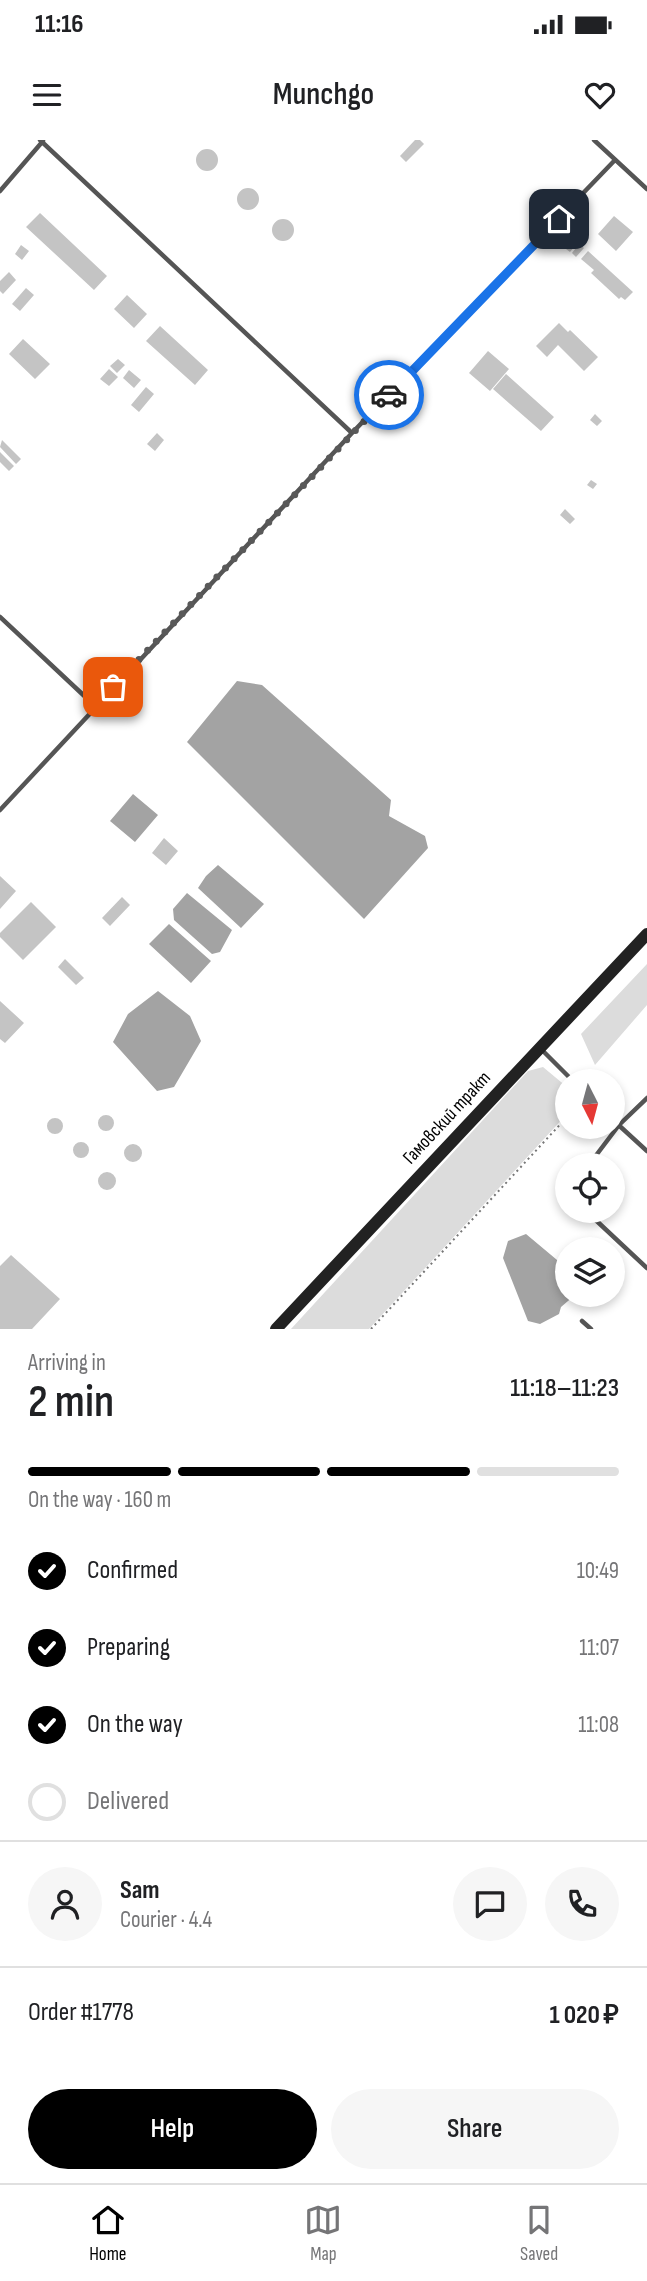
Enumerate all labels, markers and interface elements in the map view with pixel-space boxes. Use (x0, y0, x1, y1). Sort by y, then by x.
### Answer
text: 11:16 (35, 9, 84, 40)
text: Munchgo (273, 75, 374, 114)
icon: menu (28, 76, 66, 114)
icon: heart (581, 76, 619, 114)
pin (529, 189, 589, 249)
icon: home (540, 200, 578, 238)
courier (354, 360, 424, 430)
icon: car (370, 376, 408, 414)
pin (83, 657, 143, 717)
icon: bag (94, 668, 132, 706)
street label: Гамовский тракт (398, 1067, 496, 1169)
north arrow (555, 1069, 625, 1139)
map controls (555, 1069, 625, 1307)
button: locate (555, 1153, 625, 1223)
button: layers (555, 1237, 625, 1307)
text: Arriving in (28, 1349, 106, 1377)
text: 11:18–11:23 (510, 1373, 619, 1404)
text: 2 min (28, 1375, 114, 1430)
text: On the way · 160 m (28, 1486, 171, 1514)
icon: check (28, 1552, 66, 1590)
text: Confirmed (87, 1555, 178, 1586)
text: 10:49 (577, 1557, 619, 1585)
icon: check (28, 1629, 66, 1667)
text: Preparing (87, 1632, 170, 1663)
text: 11:07 (579, 1634, 619, 1662)
icon: check (28, 1706, 66, 1744)
text: On the way (87, 1709, 183, 1740)
text: 11:08 (578, 1711, 619, 1739)
text: Delivered (87, 1786, 169, 1817)
button: person (28, 1867, 102, 1941)
button: chat (453, 1867, 527, 1941)
button: phone (545, 1867, 619, 1941)
text: Sam (120, 1875, 160, 1906)
text: Courier · 4.4 (120, 1906, 212, 1934)
text: Order #1778 (28, 1997, 134, 2028)
text: 1 020 ₽ (549, 2000, 619, 2031)
button: Help (28, 2089, 317, 2169)
button: Share (331, 2089, 619, 2169)
tab: Home (89, 2201, 127, 2266)
tab: Map (304, 2201, 342, 2266)
tab: Saved (520, 2201, 558, 2266)

